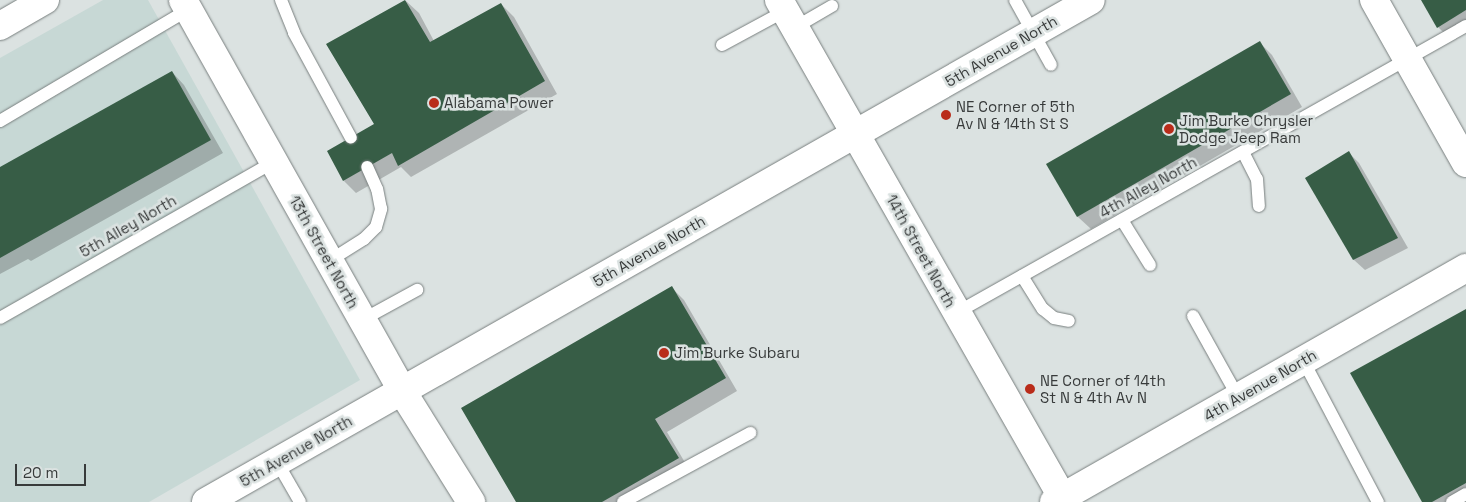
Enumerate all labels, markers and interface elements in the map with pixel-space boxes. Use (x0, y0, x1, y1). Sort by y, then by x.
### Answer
street label: 5th Avenue North (942, 12, 1060, 90)
place label: Alabama Power (444, 94, 554, 112)
marker: Alabama Power (428, 97, 440, 109)
place label: NE Corner of 5th Av N & 14th St S (956, 97, 1075, 132)
marker: NE Corner of 5th Av N & 14th St S (940, 109, 952, 121)
place label: Jim Burke Chrysler Dodge Jeep Ram (1179, 111, 1313, 146)
marker: Jim Burke Chrysler Dodge Jeep Ram (1163, 123, 1175, 135)
street label: 4th Alley North (1096, 153, 1200, 221)
street label: 5th Alley North (76, 191, 180, 261)
street label: 14th Street North (883, 191, 959, 311)
street label: 13th Street North (286, 193, 362, 311)
street label: 5th Avenue North (590, 212, 708, 290)
place label: Jim Burke Subaru (674, 344, 800, 362)
street label: 4th Avenue North (1200, 345, 1320, 425)
marker: Jim Burke Subaru (658, 347, 670, 359)
place label: NE Corner of 14th St N & 4th Av N (1040, 371, 1166, 406)
marker: NE Corner of 14th St N & 4th Av N (1024, 383, 1036, 395)
street label: 5th Avenue North (237, 412, 355, 490)
scale bar (18, 454, 89, 486)
text: 20 m (23, 463, 58, 482)

